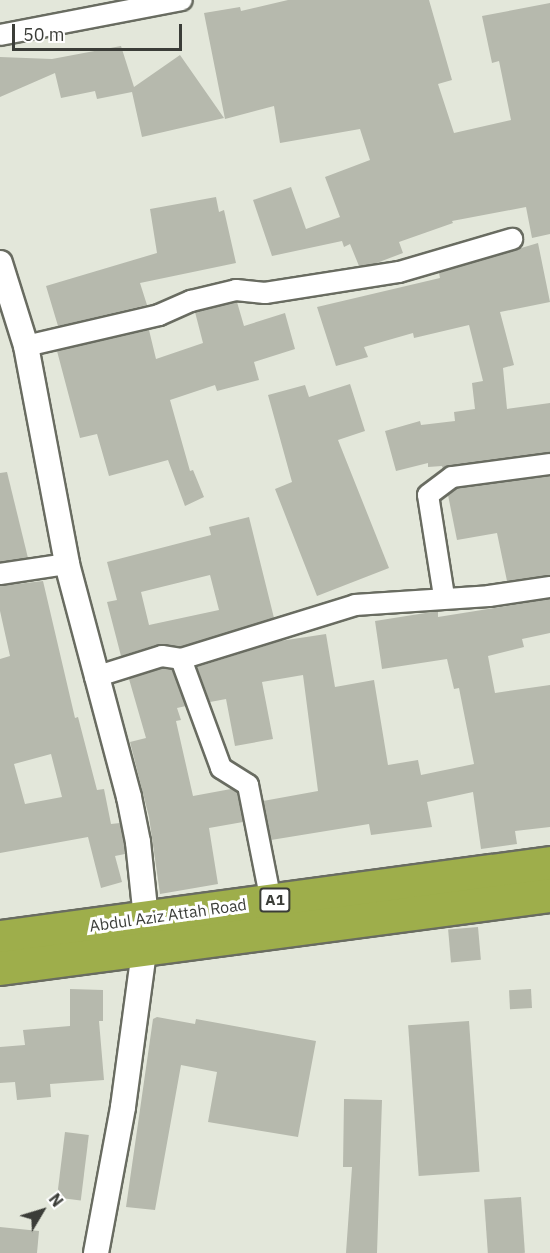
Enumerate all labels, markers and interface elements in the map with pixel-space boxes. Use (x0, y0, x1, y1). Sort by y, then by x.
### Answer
scale bar (15, 12, 184, 50)
text: 50 m (23, 23, 65, 46)
road number: A1 (258, 888, 292, 912)
street label: Abdul Aziz Attah Road (88, 894, 248, 936)
north arrow (12, 1181, 72, 1241)
text: N (45, 1189, 68, 1211)

